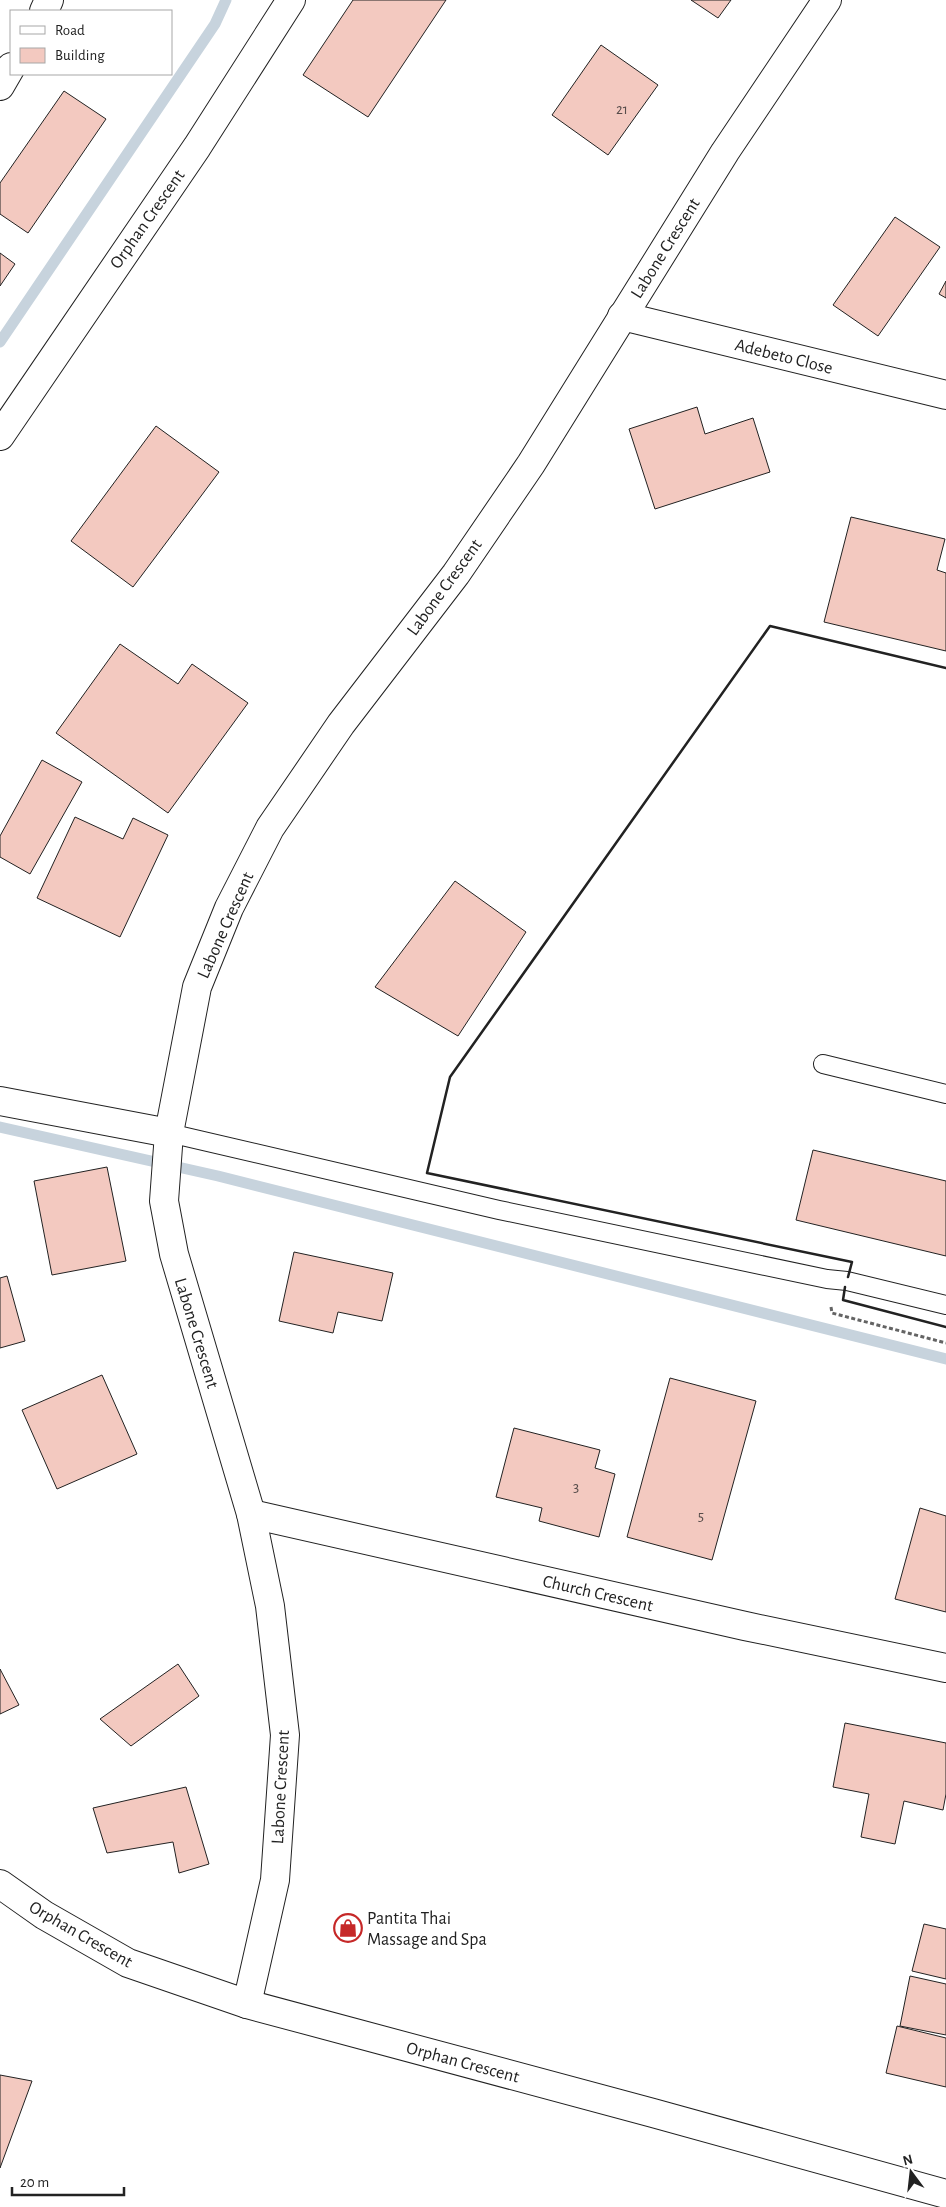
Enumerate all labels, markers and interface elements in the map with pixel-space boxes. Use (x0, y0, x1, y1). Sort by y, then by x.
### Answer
legend (10, 10, 172, 75)
text: Road (55, 23, 85, 38)
text: Building (55, 48, 105, 63)
house number: 21 (616, 102, 628, 117)
street label: Orphan Crescent (107, 167, 189, 272)
street label: Labone Crescent (628, 195, 704, 302)
street label: Adebeto Close (733, 336, 835, 378)
street label: Labone Crescent (404, 536, 486, 639)
street label: Labone Crescent (194, 869, 257, 981)
street label: Labone Crescent (171, 1276, 221, 1391)
house number: 3 (573, 1480, 579, 1495)
house number: 5 (698, 1509, 704, 1524)
street label: Church Crescent (541, 1573, 655, 1615)
street label: Labone Crescent (269, 1729, 293, 1845)
street label: Orphan Crescent (26, 1898, 136, 1972)
place label: Pantita Thai Massage and Spa (367, 1910, 487, 1949)
shop icon: Pantita Thai Massage and Spa (333, 1913, 363, 1943)
street label: Orphan Crescent (404, 2039, 521, 2087)
north arrow (886, 2147, 936, 2197)
text: N (901, 2152, 914, 2168)
scale bar (12, 2164, 125, 2196)
text: 20 m (20, 2175, 49, 2190)

